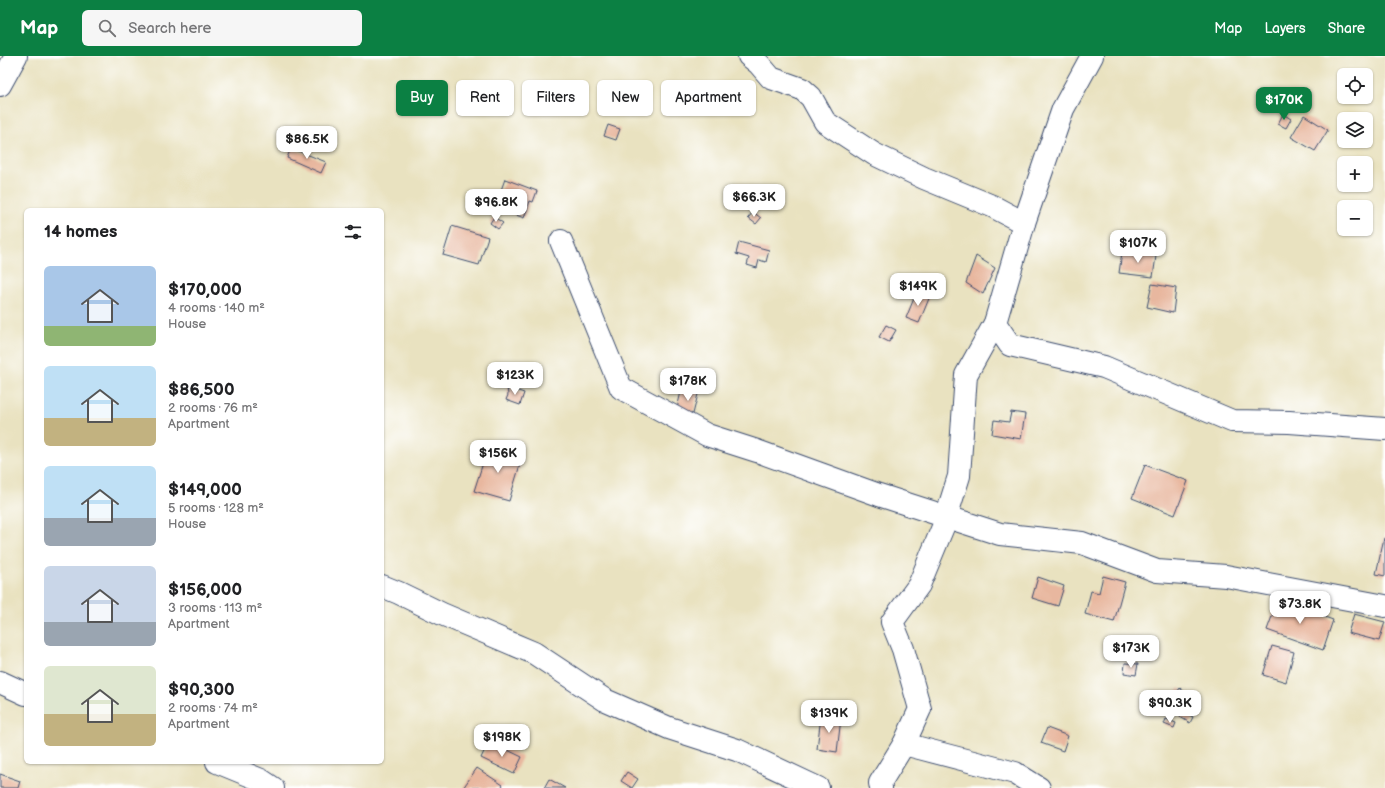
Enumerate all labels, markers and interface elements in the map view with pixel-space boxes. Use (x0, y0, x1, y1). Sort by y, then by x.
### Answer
search box (82, 10, 362, 46)
text: Map (20, 17, 58, 40)
icon: search (96, 17, 118, 39)
text: Search here (128, 19, 211, 38)
text: Map (1214, 20, 1242, 37)
text: Layers (1264, 20, 1306, 37)
text: Share (1328, 20, 1365, 37)
map controls (1337, 68, 1373, 236)
button: locate (1337, 68, 1373, 104)
chip: Buy (396, 80, 448, 116)
chip: Rent (456, 80, 514, 116)
chip: Filters (522, 80, 589, 116)
chip: New (597, 80, 653, 116)
chip: Apartment (661, 80, 756, 116)
pin: $170K (1256, 87, 1312, 121)
text: $170K (1265, 92, 1303, 108)
button: layers (1337, 112, 1373, 148)
pin: $86.5K (274, 126, 340, 160)
text: $86.5K (285, 131, 329, 147)
button: + (1337, 156, 1373, 192)
pin: $66.3K (721, 184, 787, 218)
pin: $96.8K (463, 189, 529, 223)
text: $66.3K (732, 189, 776, 205)
text: $96.8K (474, 194, 518, 210)
button: − (1337, 200, 1373, 236)
icon: filters (342, 221, 364, 243)
text: 14 homes (44, 222, 117, 242)
pin: $107K (1110, 230, 1166, 264)
text: $107K (1119, 235, 1157, 251)
pin: $149K (890, 273, 946, 307)
text: $149K (899, 278, 937, 294)
text: $170,000 (168, 280, 242, 300)
icon: home (76, 282, 124, 330)
text: 4 rooms · 140 m² (168, 300, 265, 316)
text: House (168, 316, 206, 332)
pin: $123K (487, 362, 543, 396)
text: $123K (496, 367, 534, 383)
pin: $178K (660, 368, 716, 402)
text: $178K (669, 373, 707, 389)
text: $86,500 (168, 380, 235, 400)
icon: home (76, 382, 124, 430)
text: 2 rooms · 76 m² (168, 400, 258, 416)
text: Apartment (168, 416, 229, 432)
pin: $156K (470, 440, 526, 474)
text: $156K (479, 445, 517, 461)
text: $149,000 (168, 480, 242, 500)
icon: home (76, 482, 124, 530)
text: 5 rooms · 128 m² (168, 500, 264, 516)
text: House (168, 516, 206, 532)
text: $156,000 (168, 580, 242, 600)
icon: home (76, 582, 124, 630)
pin: $73.8K (1267, 591, 1333, 625)
text: $73.8K (1279, 596, 1321, 612)
text: 3 rooms · 113 m² (168, 600, 262, 616)
text: Apartment (168, 616, 229, 632)
pin: $173K (1103, 635, 1159, 669)
text: $173K (1112, 640, 1150, 656)
text: $90,300 (168, 680, 235, 700)
icon: home (76, 682, 124, 730)
pin: $90.3K (1137, 690, 1203, 724)
text: $90.3K (1148, 695, 1192, 711)
text: 2 rooms · 74 m² (168, 700, 258, 716)
pin: $139K (801, 700, 857, 734)
text: $139K (810, 705, 848, 721)
text: Apartment (168, 716, 229, 732)
pin: $198K (474, 724, 530, 758)
text: $198K (483, 729, 521, 745)

